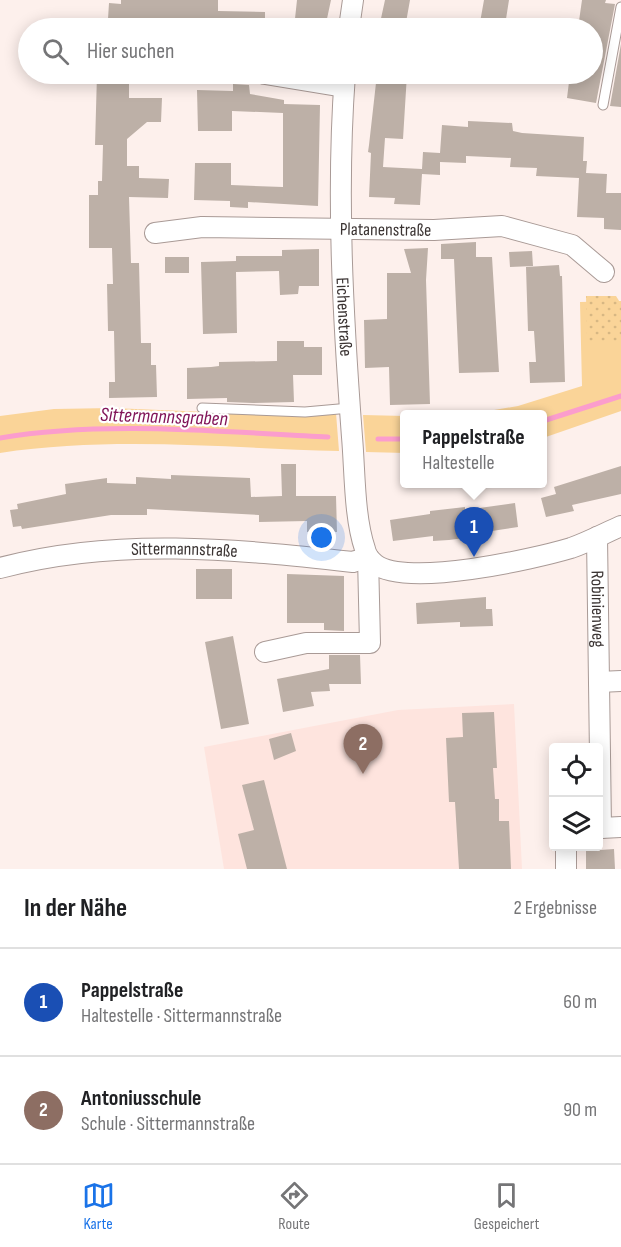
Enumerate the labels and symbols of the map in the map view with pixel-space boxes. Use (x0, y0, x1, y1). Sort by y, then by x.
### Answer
street label: Platanenstraße (340, 218, 432, 240)
street label: Eichenstraße (332, 277, 357, 357)
water label: Sittermannsgraben (100, 403, 228, 431)
pin: 1 (454, 508, 494, 557)
your location (307, 523, 336, 552)
street label: Sittermannstraße (131, 538, 238, 562)
street label: Robinienweg (587, 570, 609, 648)
pin: 2 (344, 724, 382, 774)

